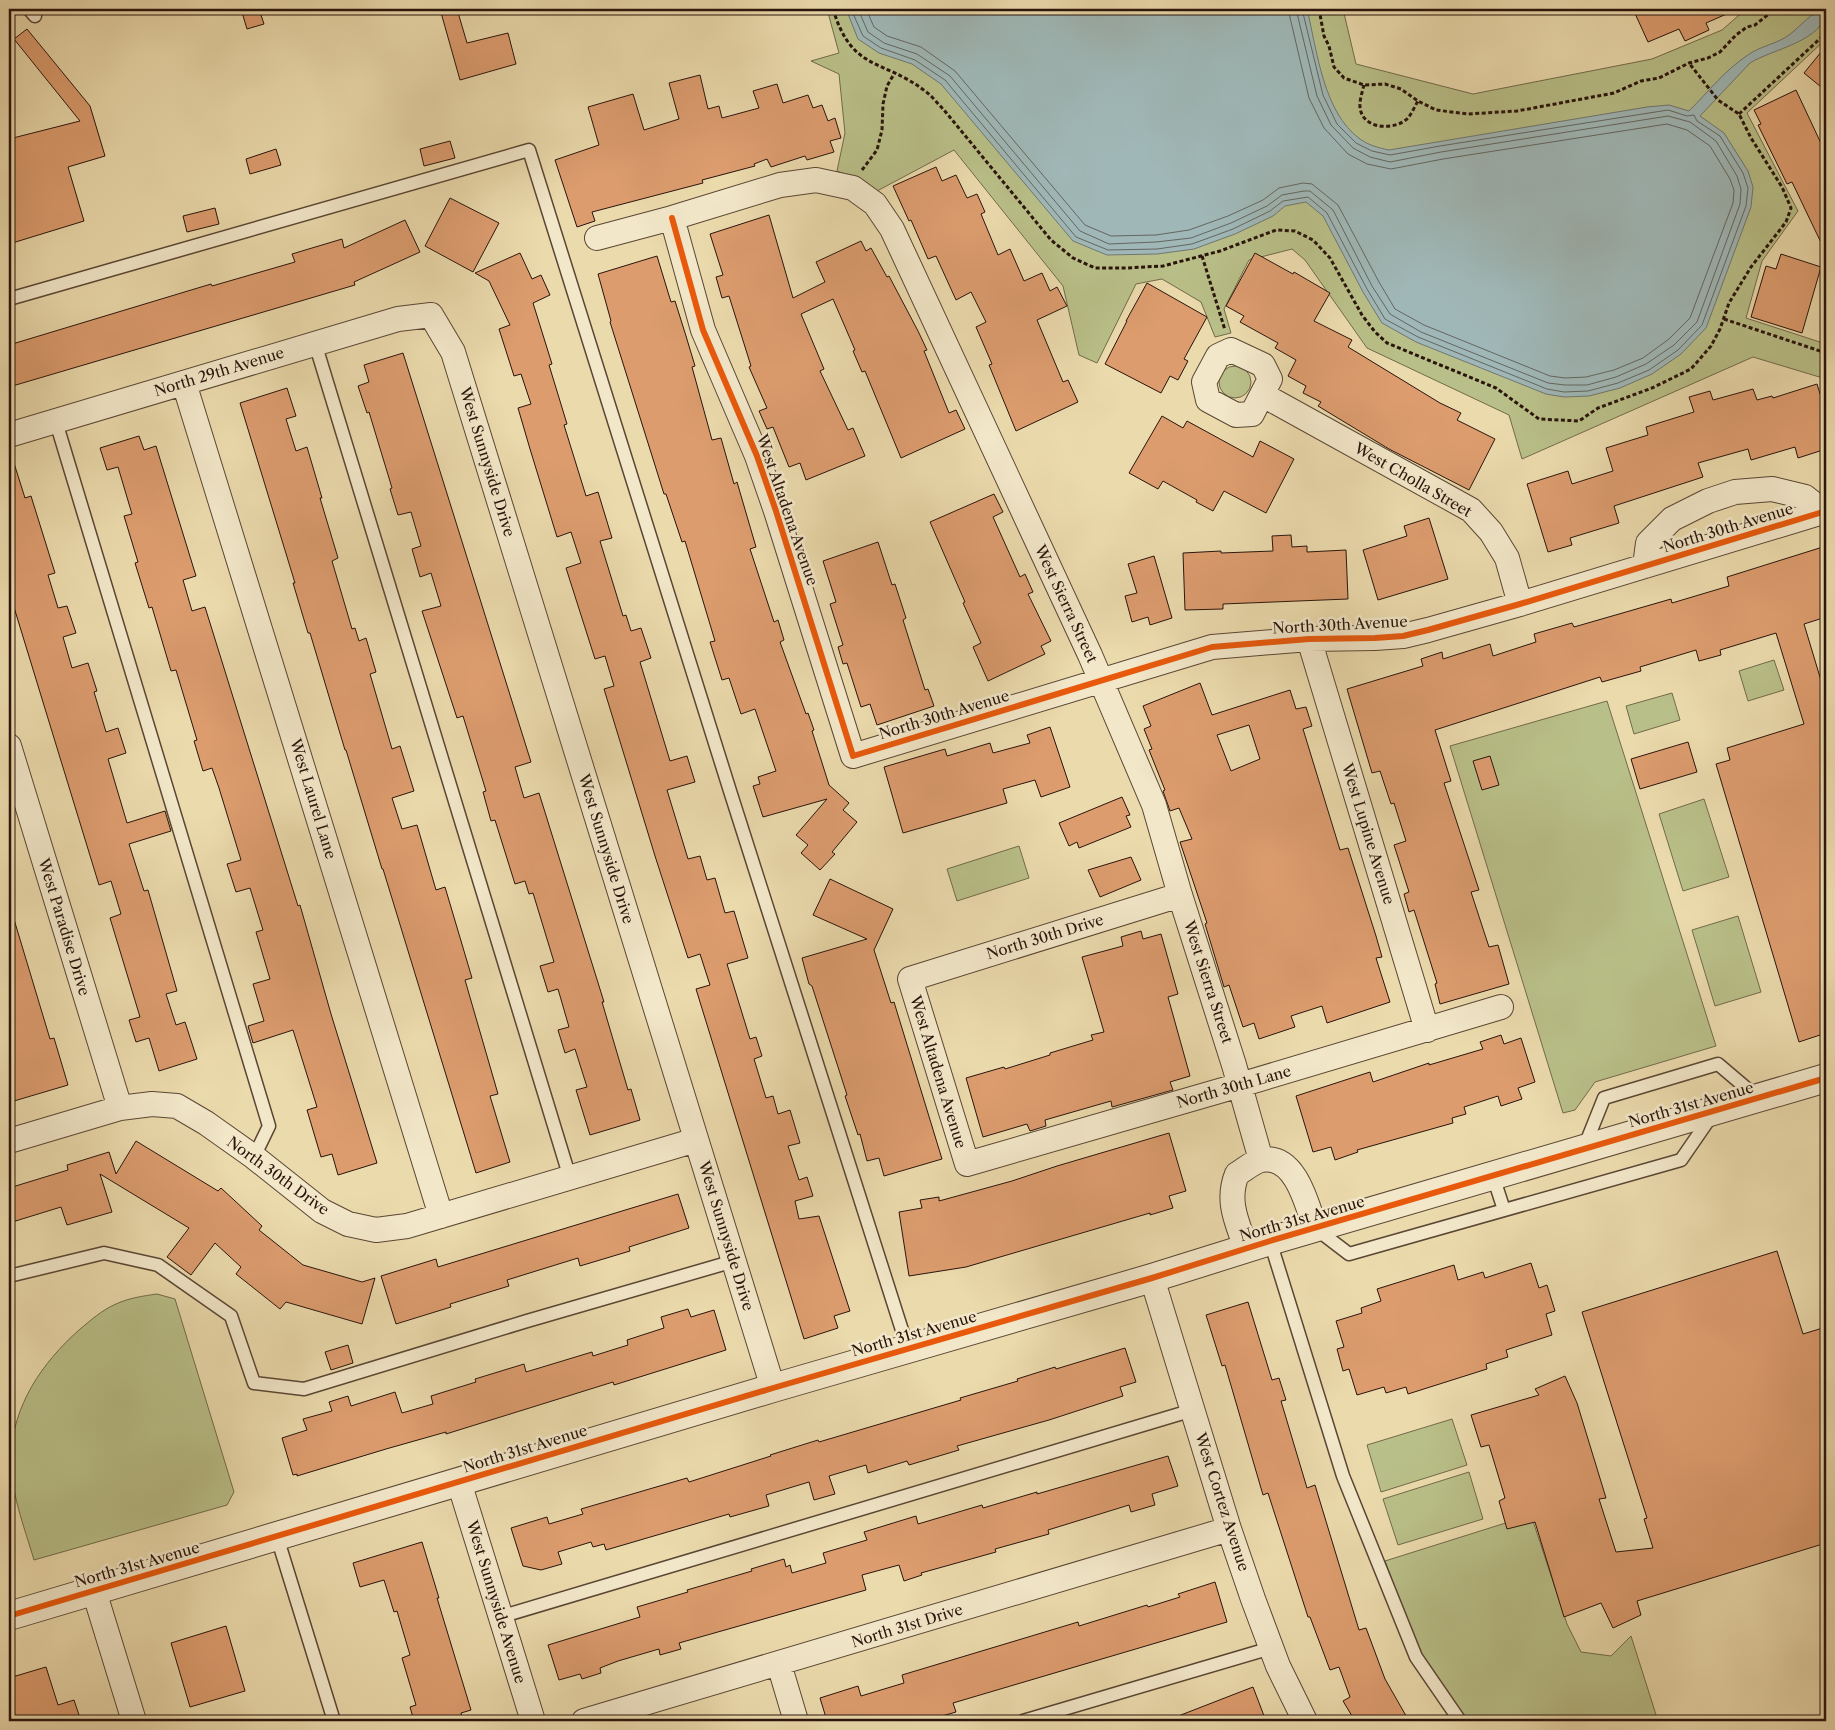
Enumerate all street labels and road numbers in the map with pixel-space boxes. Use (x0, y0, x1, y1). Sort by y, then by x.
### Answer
street label: North 29th Avenue (152, 343, 286, 400)
street label: West Sunnyside Drive (455, 384, 519, 539)
street label: West Altadena Avenue (752, 431, 822, 588)
street label: West Cholla Street (1350, 438, 1476, 521)
street label: North 30th Avenue (1660, 499, 1795, 556)
street label: West Sierra Street (1030, 541, 1102, 666)
street label: North 30th Avenue (1272, 611, 1408, 638)
street label: North 30th Avenue (876, 686, 1011, 743)
street label: West Laurel Lane (286, 735, 341, 861)
street label: West Lupine Avenue (1338, 760, 1399, 907)
street label: West Sunnyside Drive (574, 771, 638, 926)
street label: West Paradise Drive (34, 855, 94, 998)
street label: North 30th Drive (984, 910, 1106, 963)
street label: West Sierra Street (1179, 917, 1238, 1046)
street label: West Altadena Avenue (906, 992, 971, 1151)
street label: North 30th Lane (1174, 1061, 1293, 1112)
street label: North 31st Avenue (1626, 1078, 1756, 1131)
street label: North 30th Drive (223, 1132, 333, 1219)
street label: West Sunnyside Drive (694, 1158, 758, 1313)
street label: North 31st Avenue (1237, 1192, 1367, 1245)
street label: North 31st Avenue (849, 1307, 979, 1360)
street label: North 31st Avenue (460, 1421, 589, 1476)
street label: West Cortez Avenue (1191, 1429, 1254, 1574)
street label: West Sunnyside Avenue (462, 1517, 530, 1686)
street label: North 31st Avenue (72, 1538, 202, 1591)
street label: North 31st Drive (849, 1600, 965, 1651)

